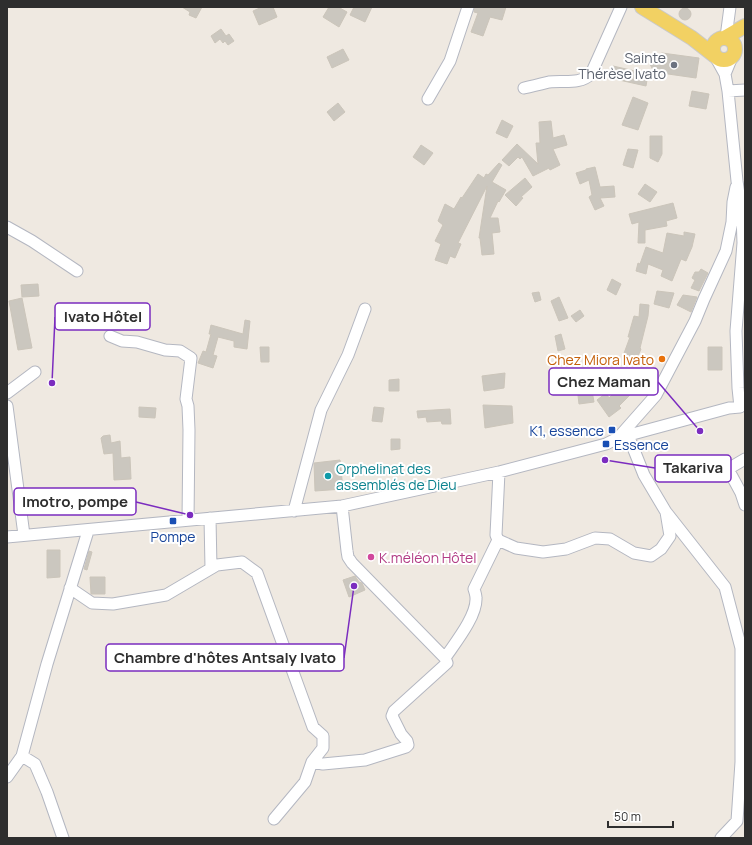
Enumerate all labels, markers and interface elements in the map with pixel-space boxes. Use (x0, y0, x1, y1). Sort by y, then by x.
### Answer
place label: Sainte Thérèse Ivato (578, 48, 666, 83)
marker: Sainte Thérèse Ivato (669, 60, 679, 70)
callout: Ivato Hôtel (55, 303, 150, 330)
text: Ivato Hôtel (64, 306, 142, 327)
place label: Chez Miora Ivato (547, 350, 654, 369)
marker: Chez Miora Ivato (657, 354, 667, 364)
callout: Chez Maman (549, 368, 658, 395)
text: Chez Maman (557, 371, 651, 392)
place label: K1, essence (529, 421, 604, 440)
marker: K1, essence (607, 425, 617, 435)
place label: Essence (614, 435, 669, 454)
marker: Essence (601, 439, 611, 449)
callout: Takariva (655, 455, 731, 482)
text: Takariva (663, 457, 723, 478)
place label: Orphelinat des assemblés de Dieu (336, 459, 457, 494)
marker: Orphelinat des assemblés de Dieu (323, 471, 333, 481)
callout: Imotro, pompe (14, 488, 136, 515)
text: Imotro, pompe (22, 491, 128, 512)
marker: Pompe (168, 516, 178, 526)
place label: Pompe (150, 527, 196, 546)
place label: K.méléon Hôtel (379, 548, 476, 567)
marker: K.méléon Hôtel (366, 552, 376, 562)
callout: Chambre d'hôtes Antsaly Ivato (106, 644, 344, 671)
text: Chambre d'hôtes Antsaly Ivato (114, 647, 336, 668)
scale bar (608, 803, 673, 829)
text: 50 m (614, 808, 641, 825)

